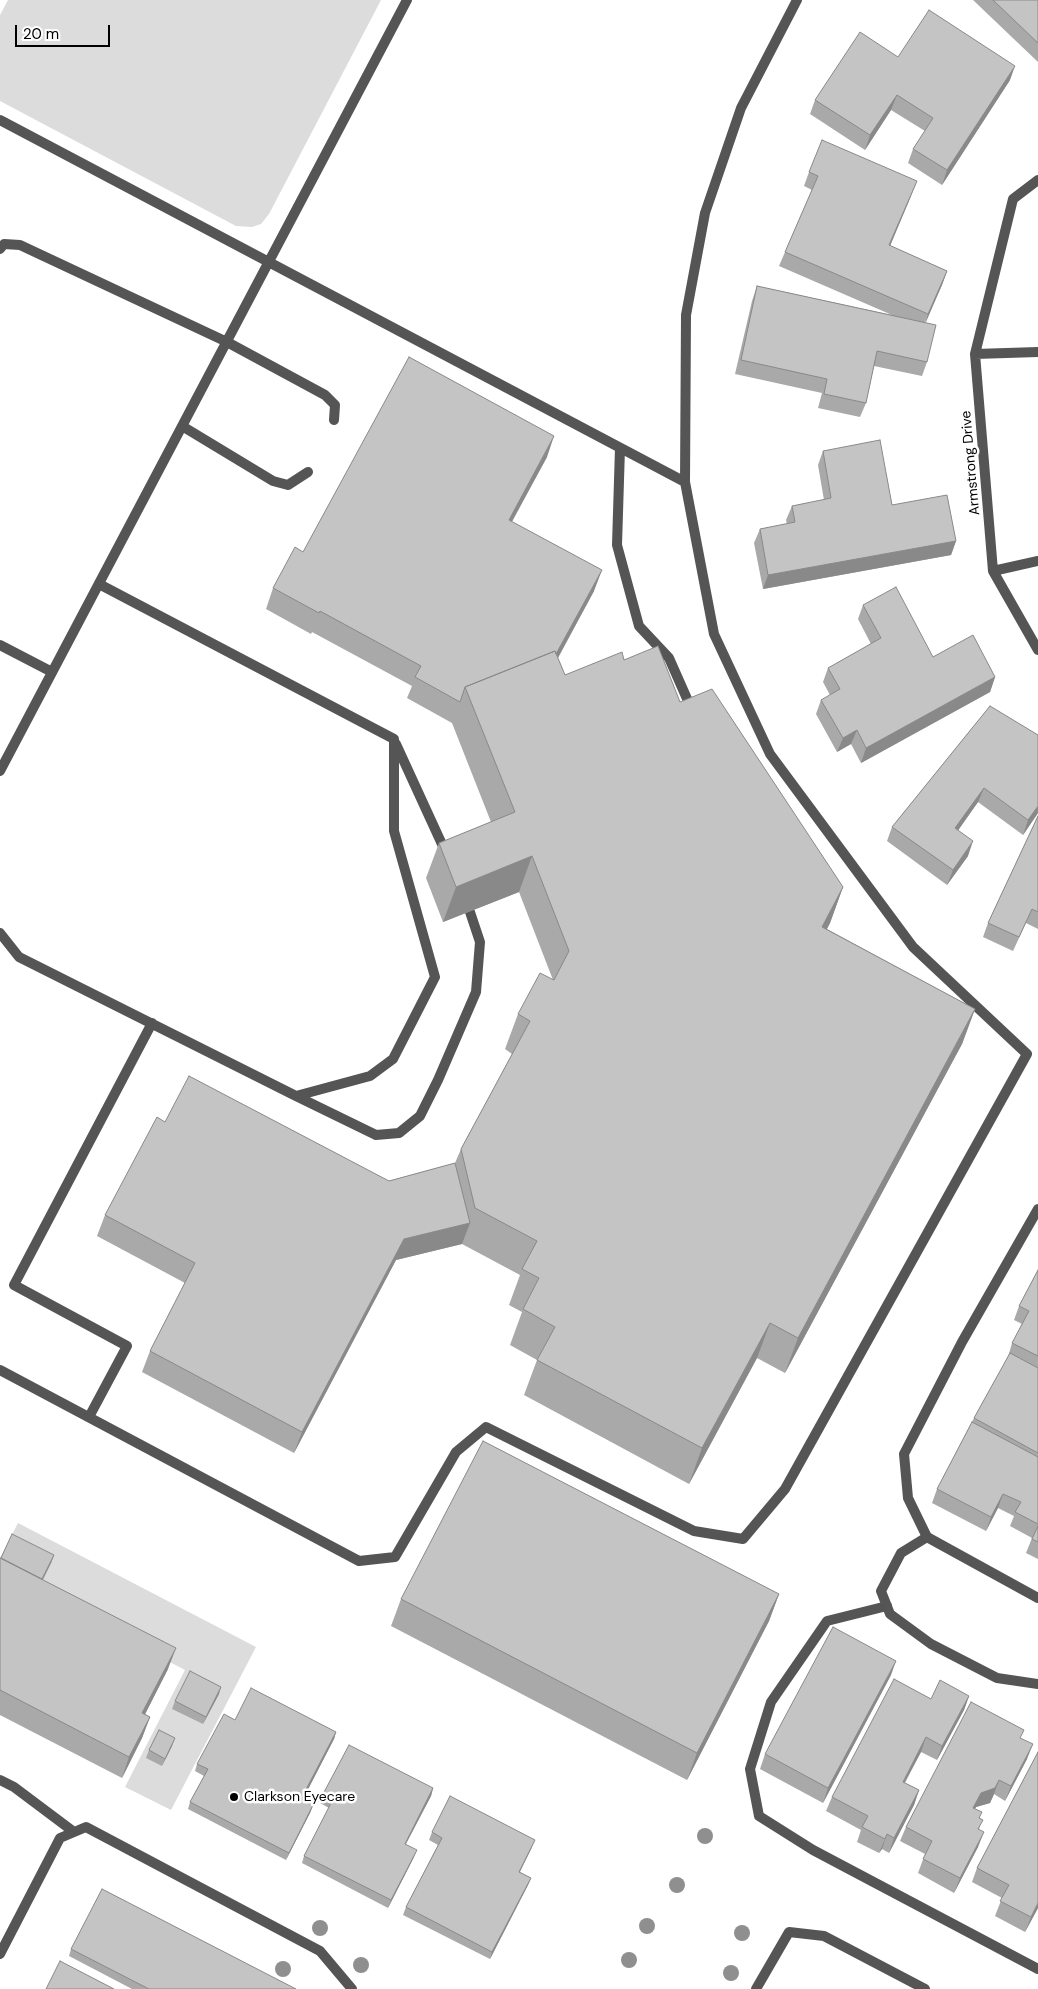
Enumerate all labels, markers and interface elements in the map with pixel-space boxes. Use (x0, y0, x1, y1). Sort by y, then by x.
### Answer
scale bar (18, 15, 112, 47)
text: 20 m (23, 24, 59, 44)
street label: Armstrong Drive (958, 410, 984, 516)
place label: Clarkson Eyecare (244, 1789, 355, 1805)
marker: Clarkson Eyecare (228, 1791, 240, 1803)

